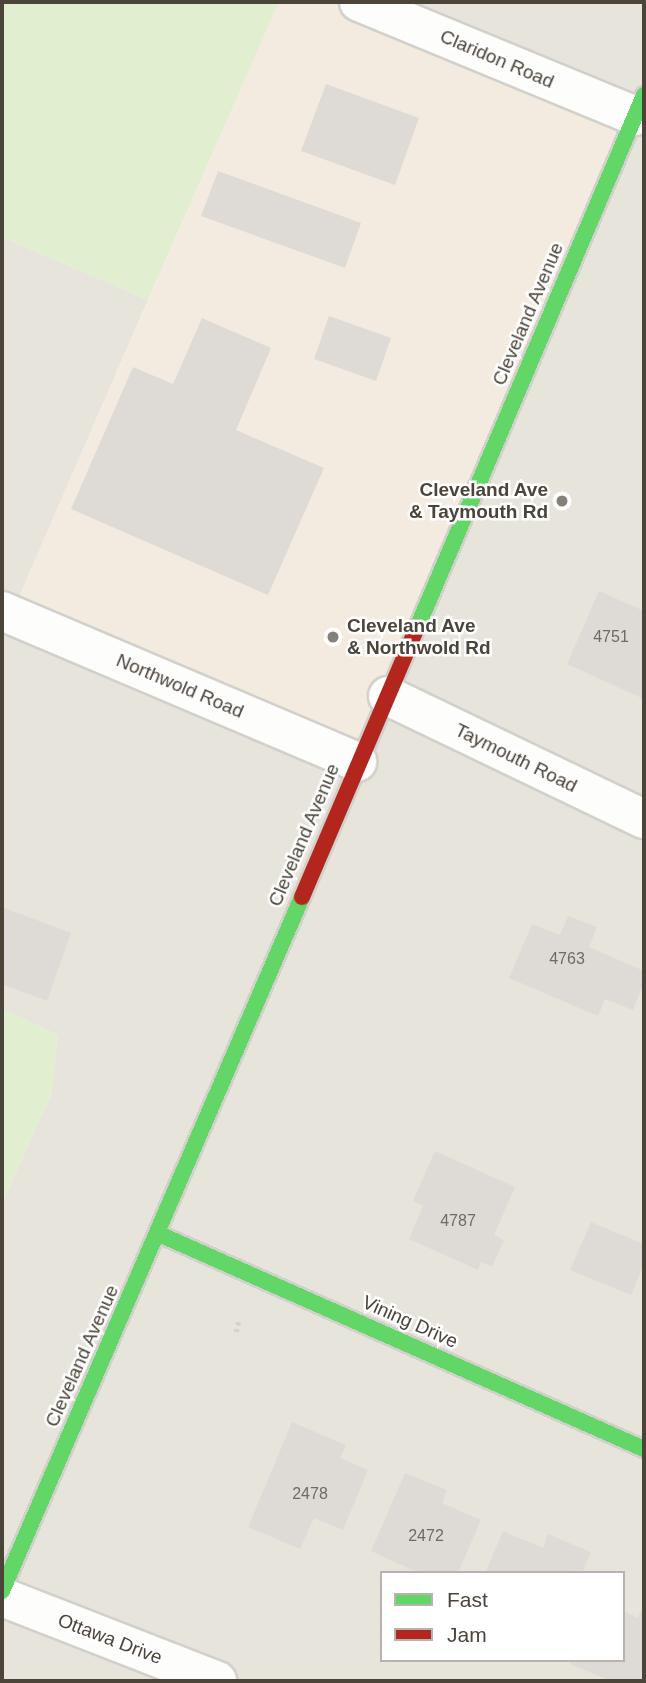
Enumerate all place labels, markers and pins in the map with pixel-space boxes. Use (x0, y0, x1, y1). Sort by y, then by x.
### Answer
place label: Cleveland Ave & Taymouth Rd (409, 479, 548, 523)
marker: Cleveland Ave & Taymouth Rd (554, 493, 570, 509)
place label: Cleveland Ave & Northwold Rd (347, 615, 491, 659)
marker: Cleveland Ave & Northwold Rd (325, 629, 341, 645)

